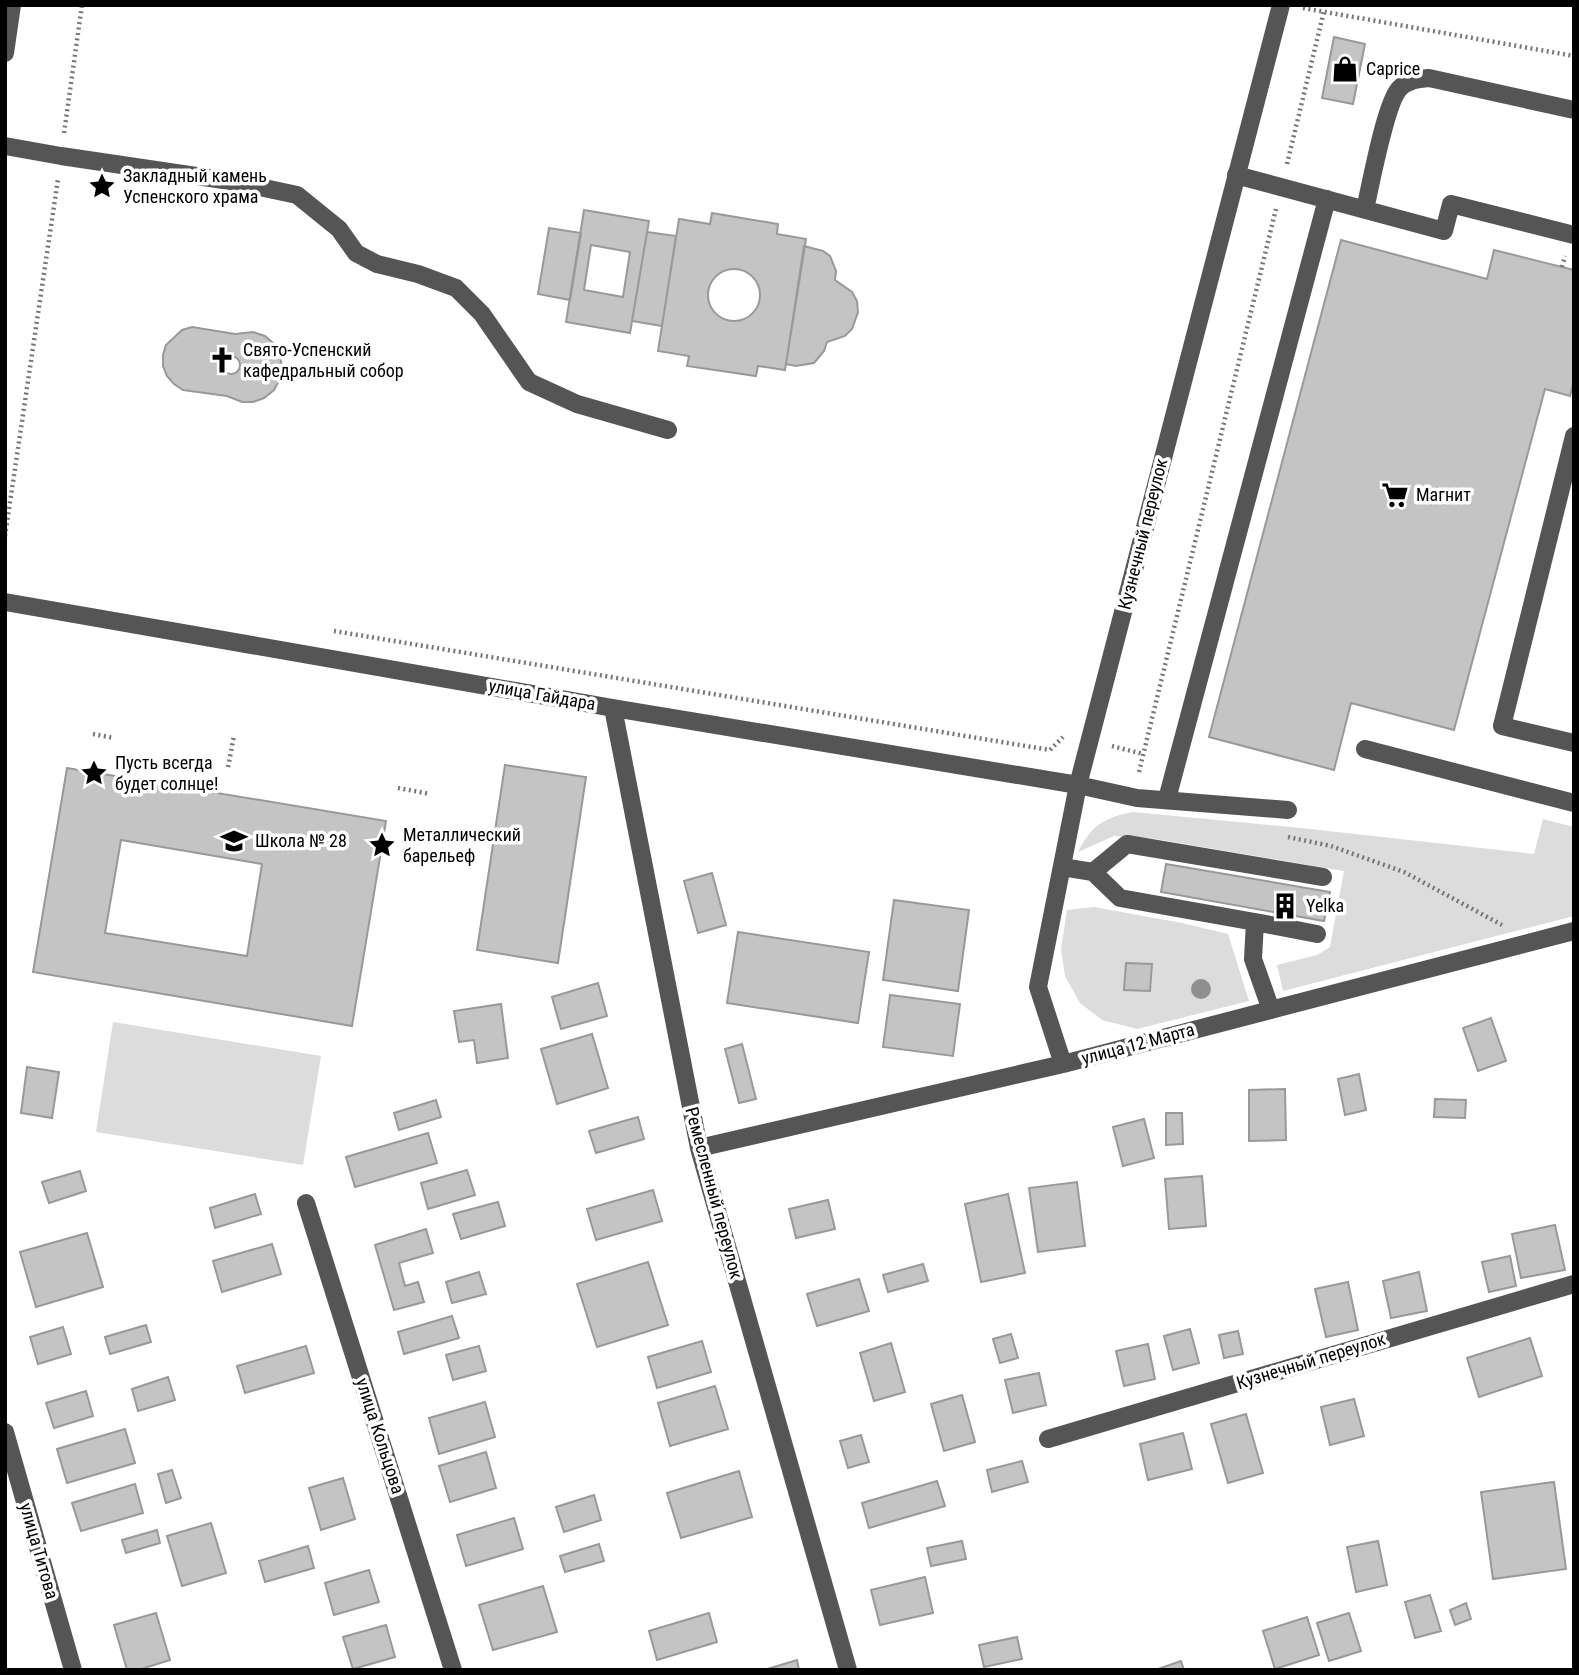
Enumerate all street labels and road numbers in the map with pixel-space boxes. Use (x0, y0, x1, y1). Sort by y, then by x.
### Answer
street label: Кузнечный переулок (1114, 456, 1172, 612)
street label: улица Гайдара (487, 675, 597, 714)
street label: улица 12 Марта (1079, 1018, 1197, 1069)
street label: Ремесленный переулок (681, 1105, 748, 1281)
street label: Кузнечный переулок (1234, 1328, 1388, 1393)
street label: улица Кольцова (352, 1375, 409, 1496)
street label: улица Титова (16, 1500, 63, 1601)

